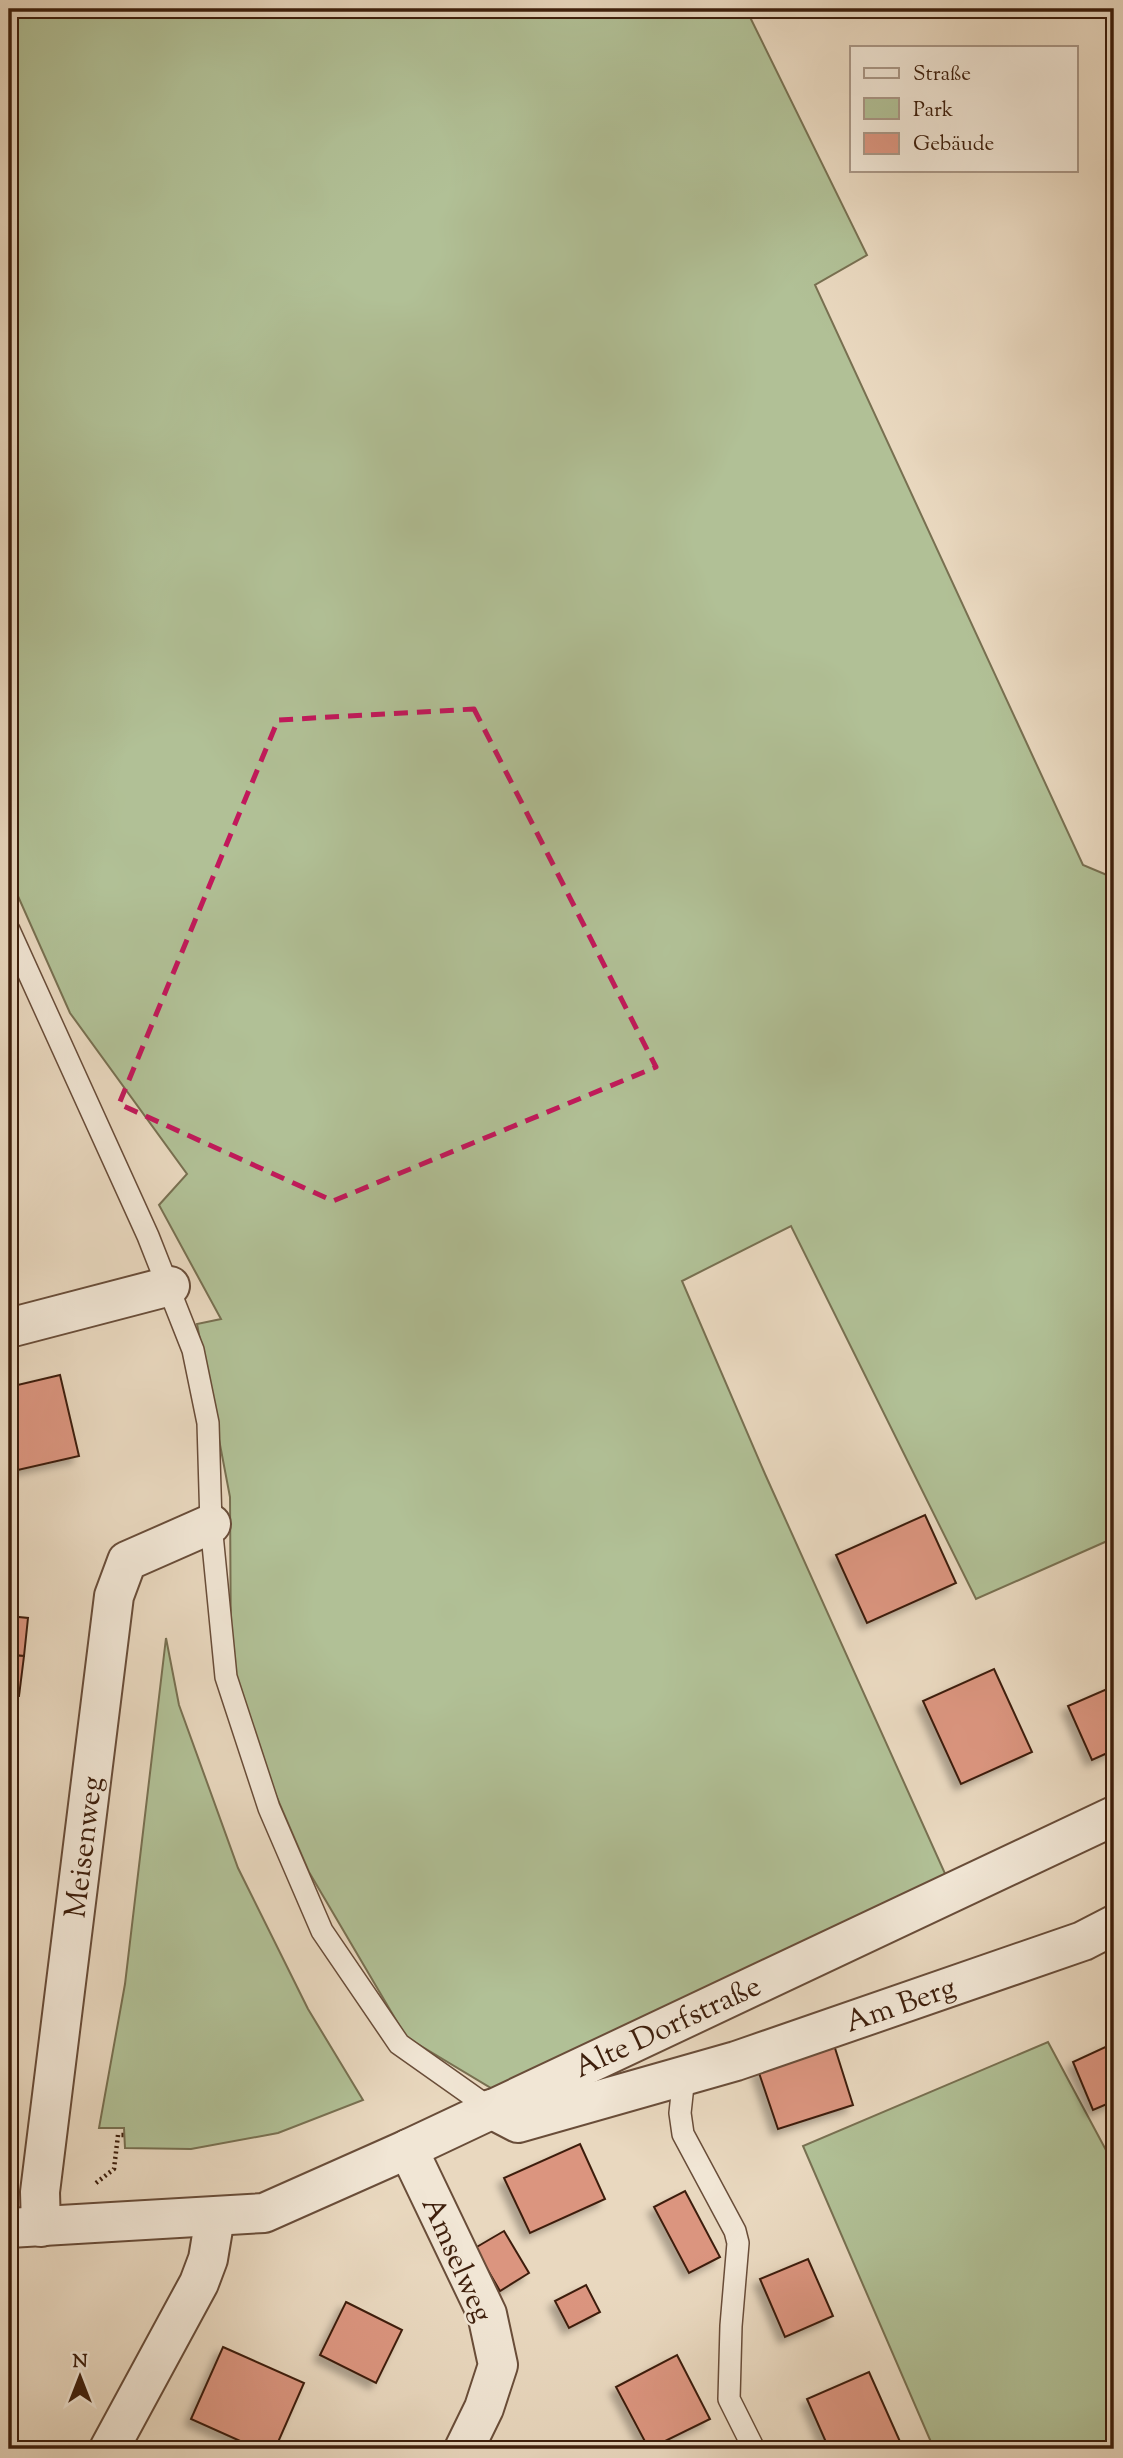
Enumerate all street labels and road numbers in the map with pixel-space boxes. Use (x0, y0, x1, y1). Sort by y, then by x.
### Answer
street label: Meisenweg (55, 1774, 116, 1921)
street label: Alte Dorfstraße (568, 1966, 769, 2090)
street label: Am Berg (840, 1967, 962, 2045)
street label: Amselweg (409, 2190, 502, 2330)

